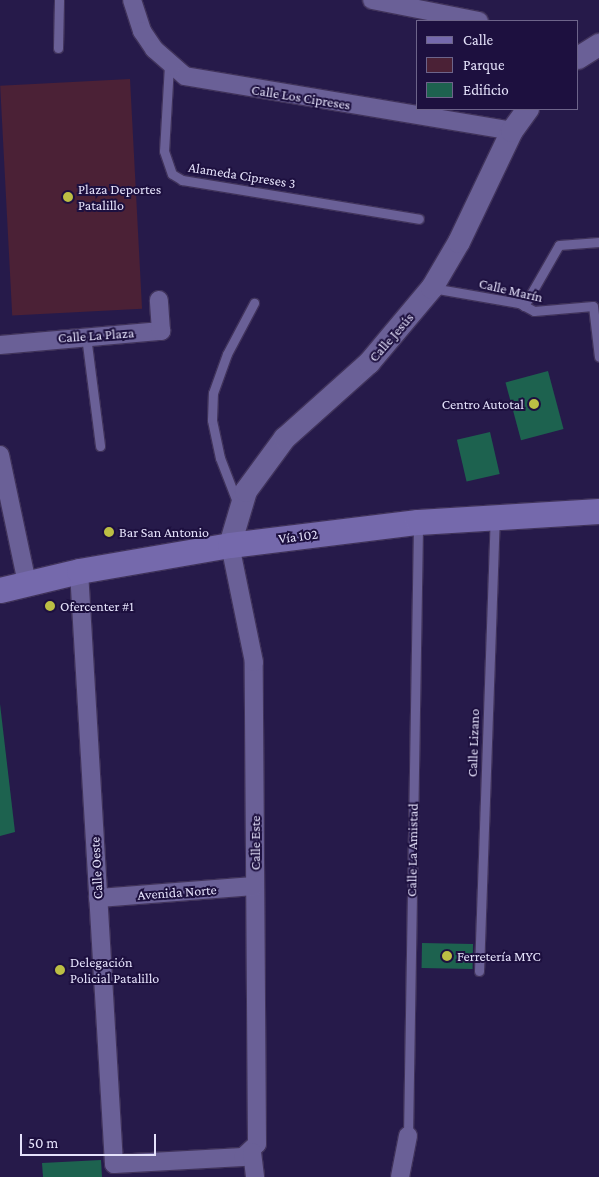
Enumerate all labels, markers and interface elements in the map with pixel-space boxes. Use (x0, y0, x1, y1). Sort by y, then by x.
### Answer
legend (416, 20, 579, 110)
text: Calle (463, 32, 493, 48)
text: Parque (463, 57, 504, 73)
street label: Calle Los Cipreses (250, 81, 352, 113)
text: Edificio (463, 82, 509, 98)
street label: Alameda Cipreses 3 (187, 158, 297, 192)
place label: Plaza Deportes Patalillo (78, 181, 161, 213)
marker: Plaza Deportes Patalillo (62, 191, 74, 203)
street label: Calle Marín (477, 274, 545, 306)
street label: Calle Jesús (365, 309, 417, 365)
street label: Calle La Plaza (57, 324, 135, 346)
place label: Centro Autotal (442, 396, 524, 412)
marker: Centro Autotal (528, 398, 540, 410)
place label: Bar San Antonio (119, 524, 209, 540)
street label: Vía 102 (277, 525, 319, 547)
marker: Bar San Antonio (103, 526, 115, 538)
place label: Ofercenter #1 (60, 598, 134, 614)
marker: Ofercenter #1 (44, 600, 56, 612)
street label: Calle Lizano (463, 709, 483, 777)
street label: Calle La Amistad (403, 803, 421, 897)
street label: Calle Este (247, 816, 263, 870)
street label: Calle Oeste (86, 836, 106, 900)
street label: Avenida Norte (137, 881, 217, 903)
place label: Ferretería MYC (457, 948, 541, 964)
marker: Ferretería MYC (441, 950, 453, 962)
place label: Delegación Policial Patalillo (70, 954, 159, 986)
marker: Delegación Policial Patalillo (54, 964, 66, 976)
scale bar (22, 1124, 159, 1156)
text: 50 m (28, 1135, 58, 1151)

